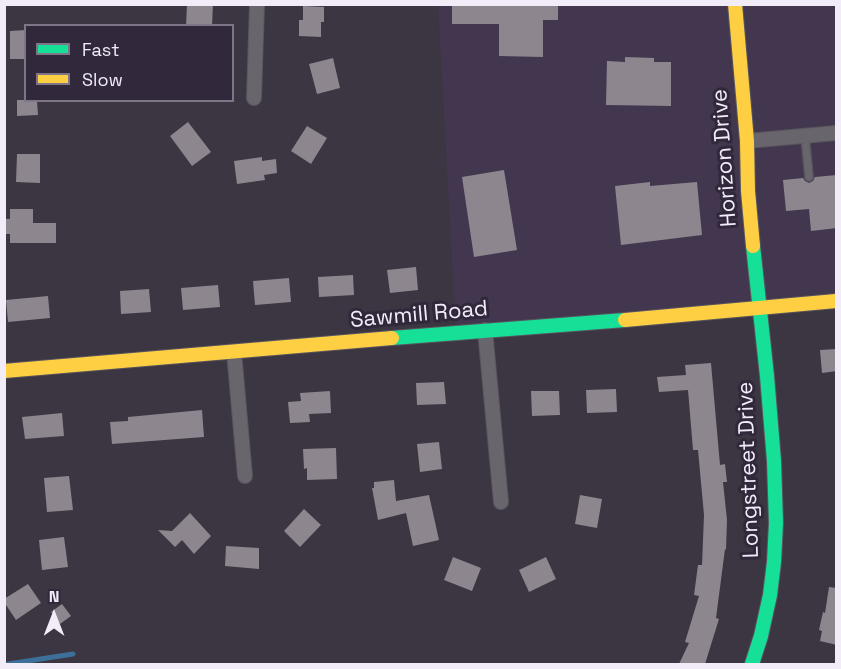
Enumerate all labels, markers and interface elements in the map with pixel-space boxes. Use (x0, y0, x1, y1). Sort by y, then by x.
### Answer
legend (24, 24, 234, 102)
text: Fast (82, 38, 119, 61)
text: Slow (82, 68, 123, 91)
street label: Horizon Drive (707, 88, 743, 228)
street label: Sawmill Road (349, 296, 489, 334)
street label: Longstreet Drive (733, 381, 765, 559)
north arrow (24, 585, 84, 645)
text: N (49, 586, 59, 607)

